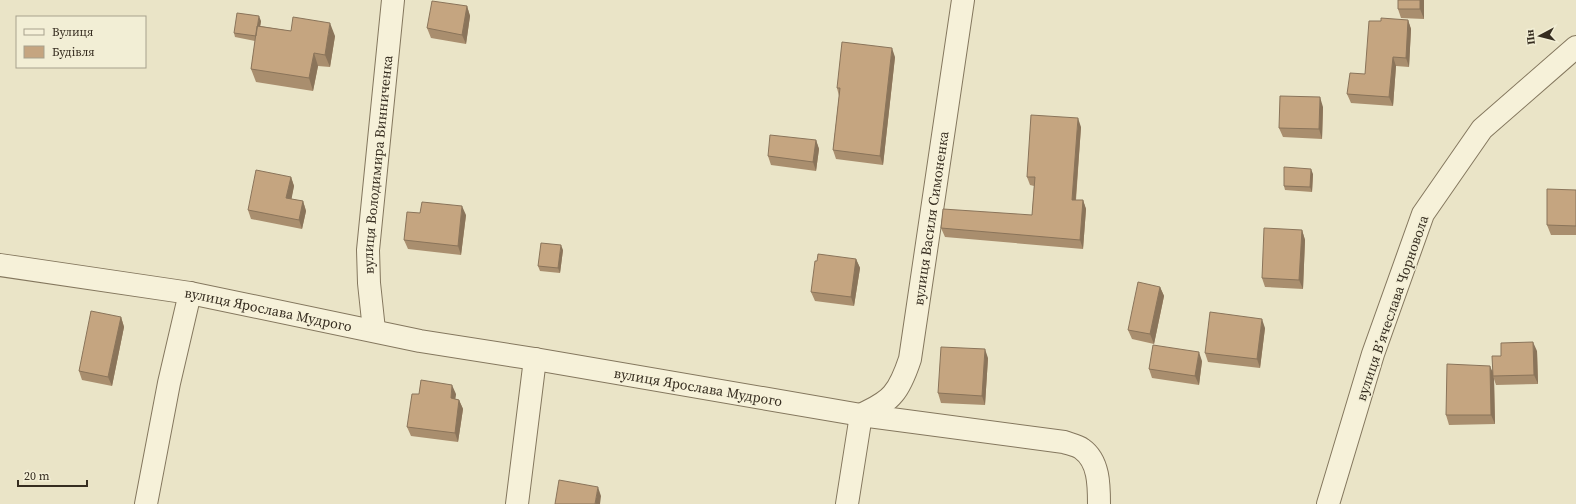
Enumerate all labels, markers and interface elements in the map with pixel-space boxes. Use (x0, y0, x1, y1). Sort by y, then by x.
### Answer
legend (16, 16, 146, 68)
north arrow (1520, 16, 1560, 56)
text: Вулиця (52, 24, 93, 40)
text: Пн (1522, 29, 1539, 46)
text: Будівля (52, 44, 95, 60)
street label: вулиця Володимира Винниченка (358, 54, 397, 274)
street label: вулиця Василя Симоненка (908, 129, 954, 307)
street label: вулиця Вʼячеслава Чорновола (1351, 212, 1434, 404)
street label: вулиця Ярослава Мудрого (183, 282, 354, 337)
street label: вулиця Ярослава Мудрого (612, 363, 784, 411)
scale bar (18, 462, 87, 488)
text: 20 m (24, 468, 50, 484)

